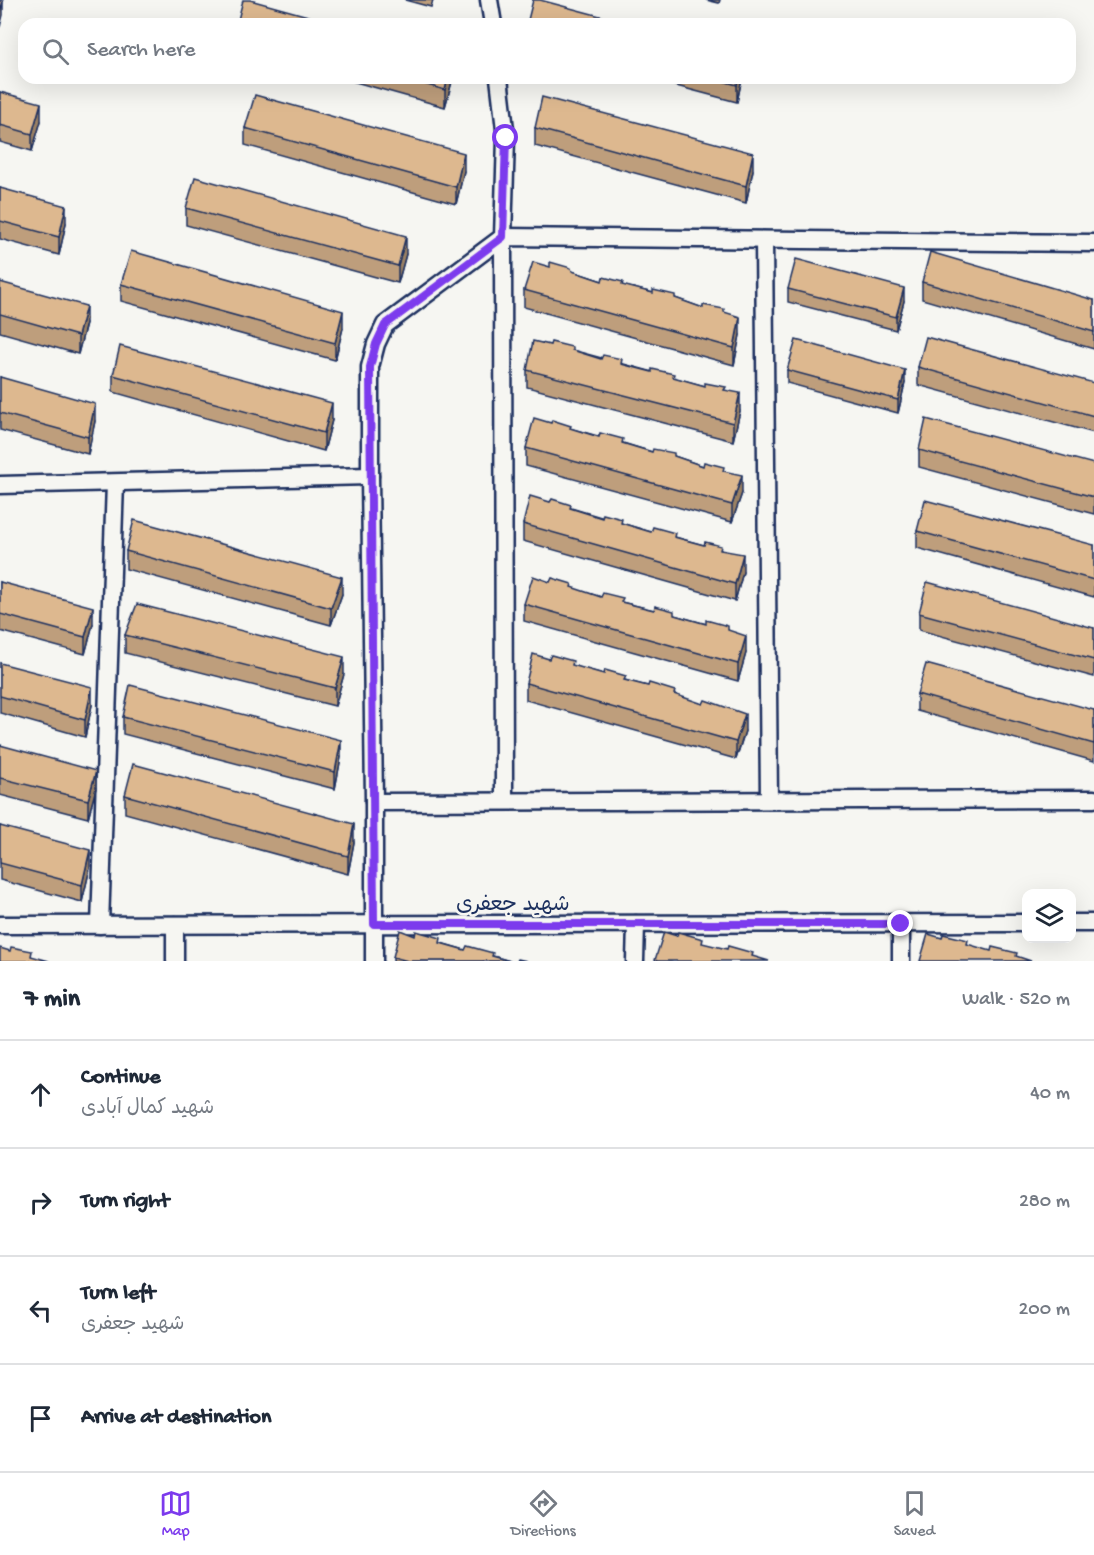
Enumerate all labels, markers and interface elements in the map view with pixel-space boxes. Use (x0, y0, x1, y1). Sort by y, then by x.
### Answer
search box (18, 18, 1076, 84)
icon: search (39, 35, 72, 68)
text: Search here (87, 38, 195, 64)
route start (492, 124, 518, 150)
map controls (1022, 889, 1076, 943)
button: layers (1022, 889, 1076, 943)
street label: شهید جعفری (456, 893, 570, 919)
route end (887, 910, 913, 936)
text: 7 min (24, 985, 80, 1016)
text: Walk · 520 m (962, 989, 1070, 1012)
text: Continue (81, 1065, 161, 1091)
icon: ahead (24, 1078, 57, 1111)
text: 40 m (1030, 1083, 1070, 1106)
text: شهید کمال آبادی (81, 1098, 214, 1121)
icon: right (24, 1186, 57, 1219)
text: Turn right (81, 1189, 169, 1215)
text: 280 m (1019, 1191, 1070, 1214)
text: Turn left (81, 1281, 155, 1307)
icon: left (24, 1294, 57, 1327)
text: 200 m (1019, 1299, 1070, 1322)
text: شهید جعفری (81, 1314, 184, 1337)
icon: arrive (24, 1402, 57, 1435)
text: Arrive at destination (81, 1405, 271, 1431)
tab: Map (159, 1487, 192, 1542)
tab: Directions (510, 1487, 576, 1542)
tab: Saved (894, 1487, 935, 1542)

